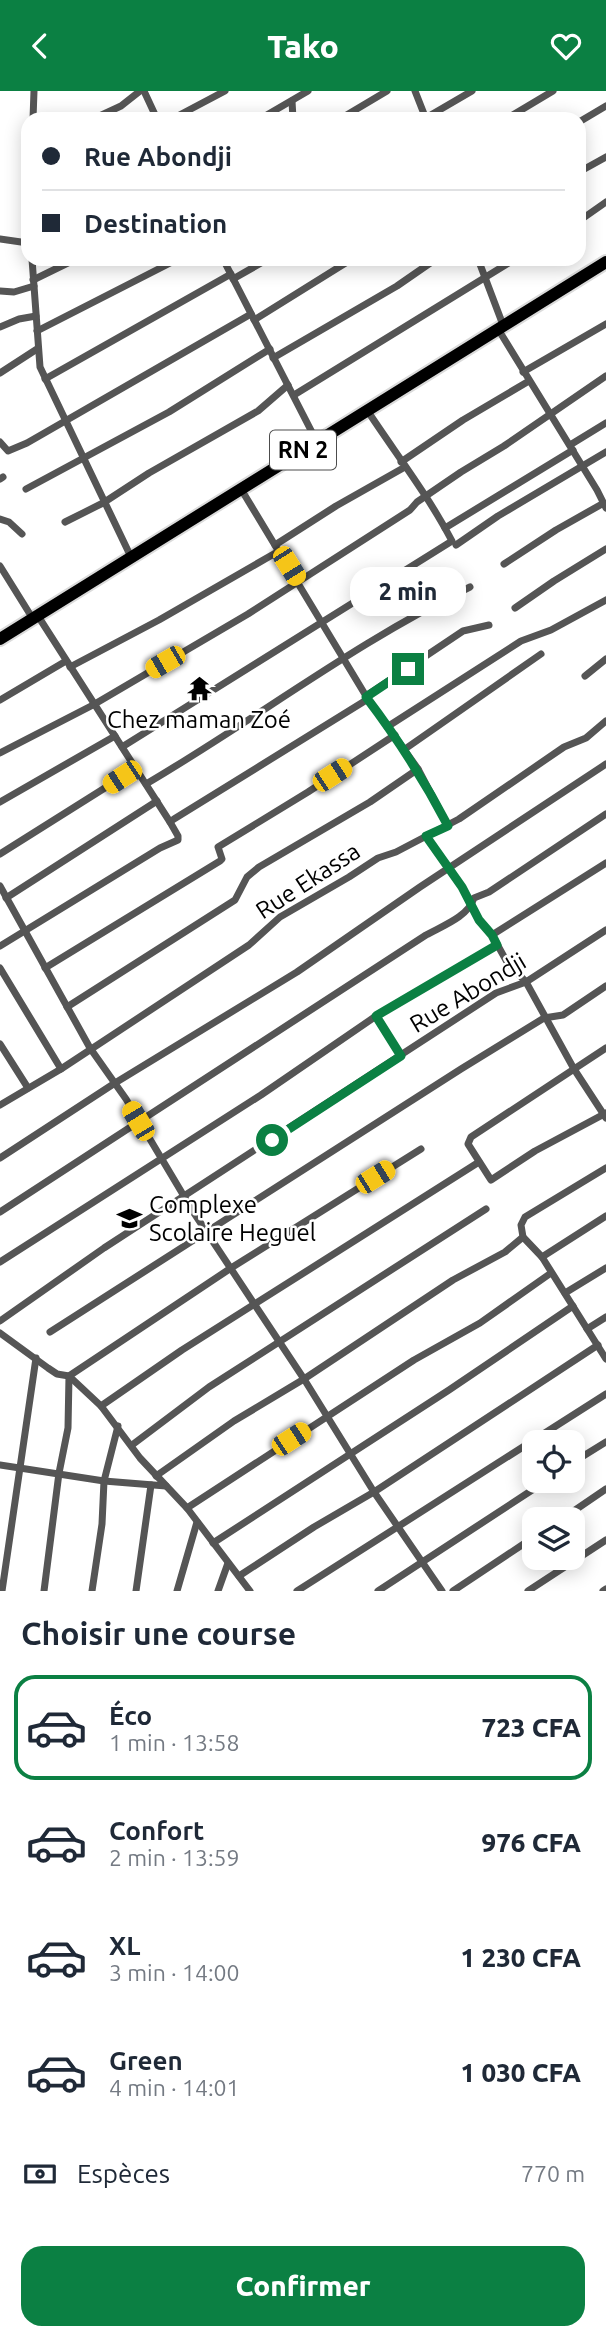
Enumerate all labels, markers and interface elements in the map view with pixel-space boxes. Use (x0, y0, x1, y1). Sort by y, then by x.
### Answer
icon: back (21, 27, 59, 65)
icon: heart (547, 27, 585, 65)
text: Tako (267, 28, 339, 64)
text: Rue Abondji (84, 142, 232, 171)
text: Destination (84, 209, 227, 238)
road number: RN 2 (270, 431, 336, 469)
car (269, 543, 310, 589)
callout: 2 min (350, 567, 466, 617)
text: 2 min (379, 579, 437, 604)
car (142, 642, 189, 682)
route end (392, 653, 424, 685)
temple icon: Chez maman Zoé (185, 675, 213, 703)
place label: Chez maman Zoé (107, 706, 291, 733)
car (309, 755, 356, 795)
car (99, 757, 146, 797)
street label: Rue Ekassa (251, 837, 365, 924)
street label: Rue Abondji (405, 947, 531, 1038)
car (119, 1098, 158, 1144)
route start (256, 1124, 288, 1156)
car (352, 1157, 399, 1197)
place label: Complexe Scolaire Heguel (149, 1191, 316, 1246)
school or university icon: Complexe Scolaire Heguel (115, 1205, 143, 1233)
car (268, 1419, 315, 1459)
map controls (522, 1430, 585, 1570)
button: locate (522, 1430, 585, 1493)
button: layers (522, 1507, 585, 1570)
text: Choisir une course (21, 1615, 296, 1651)
icon: car (25, 1696, 88, 1759)
text: Éco (109, 1701, 152, 1730)
text: 723 CFA (481, 1713, 581, 1742)
text: 1 min · 13:58 (109, 1730, 240, 1755)
icon: car (25, 1811, 88, 1874)
text: Confort (109, 1816, 204, 1845)
text: 976 CFA (481, 1828, 581, 1857)
text: 2 min · 13:59 (109, 1845, 240, 1870)
icon: car (25, 1926, 88, 1989)
text: XL (109, 1931, 140, 1960)
text: 1 230 CFA (461, 1943, 581, 1972)
text: 3 min · 14:00 (109, 1960, 240, 1985)
icon: car (25, 2041, 88, 2104)
text: Green (109, 2046, 183, 2075)
text: 1 030 CFA (461, 2058, 581, 2087)
text: 4 min · 14:01 (109, 2075, 240, 2100)
icon: cash (21, 2155, 59, 2193)
text: Espèces (77, 2159, 170, 2188)
text: 770 m (521, 2161, 585, 2186)
button: Confirmer (21, 2246, 585, 2326)

